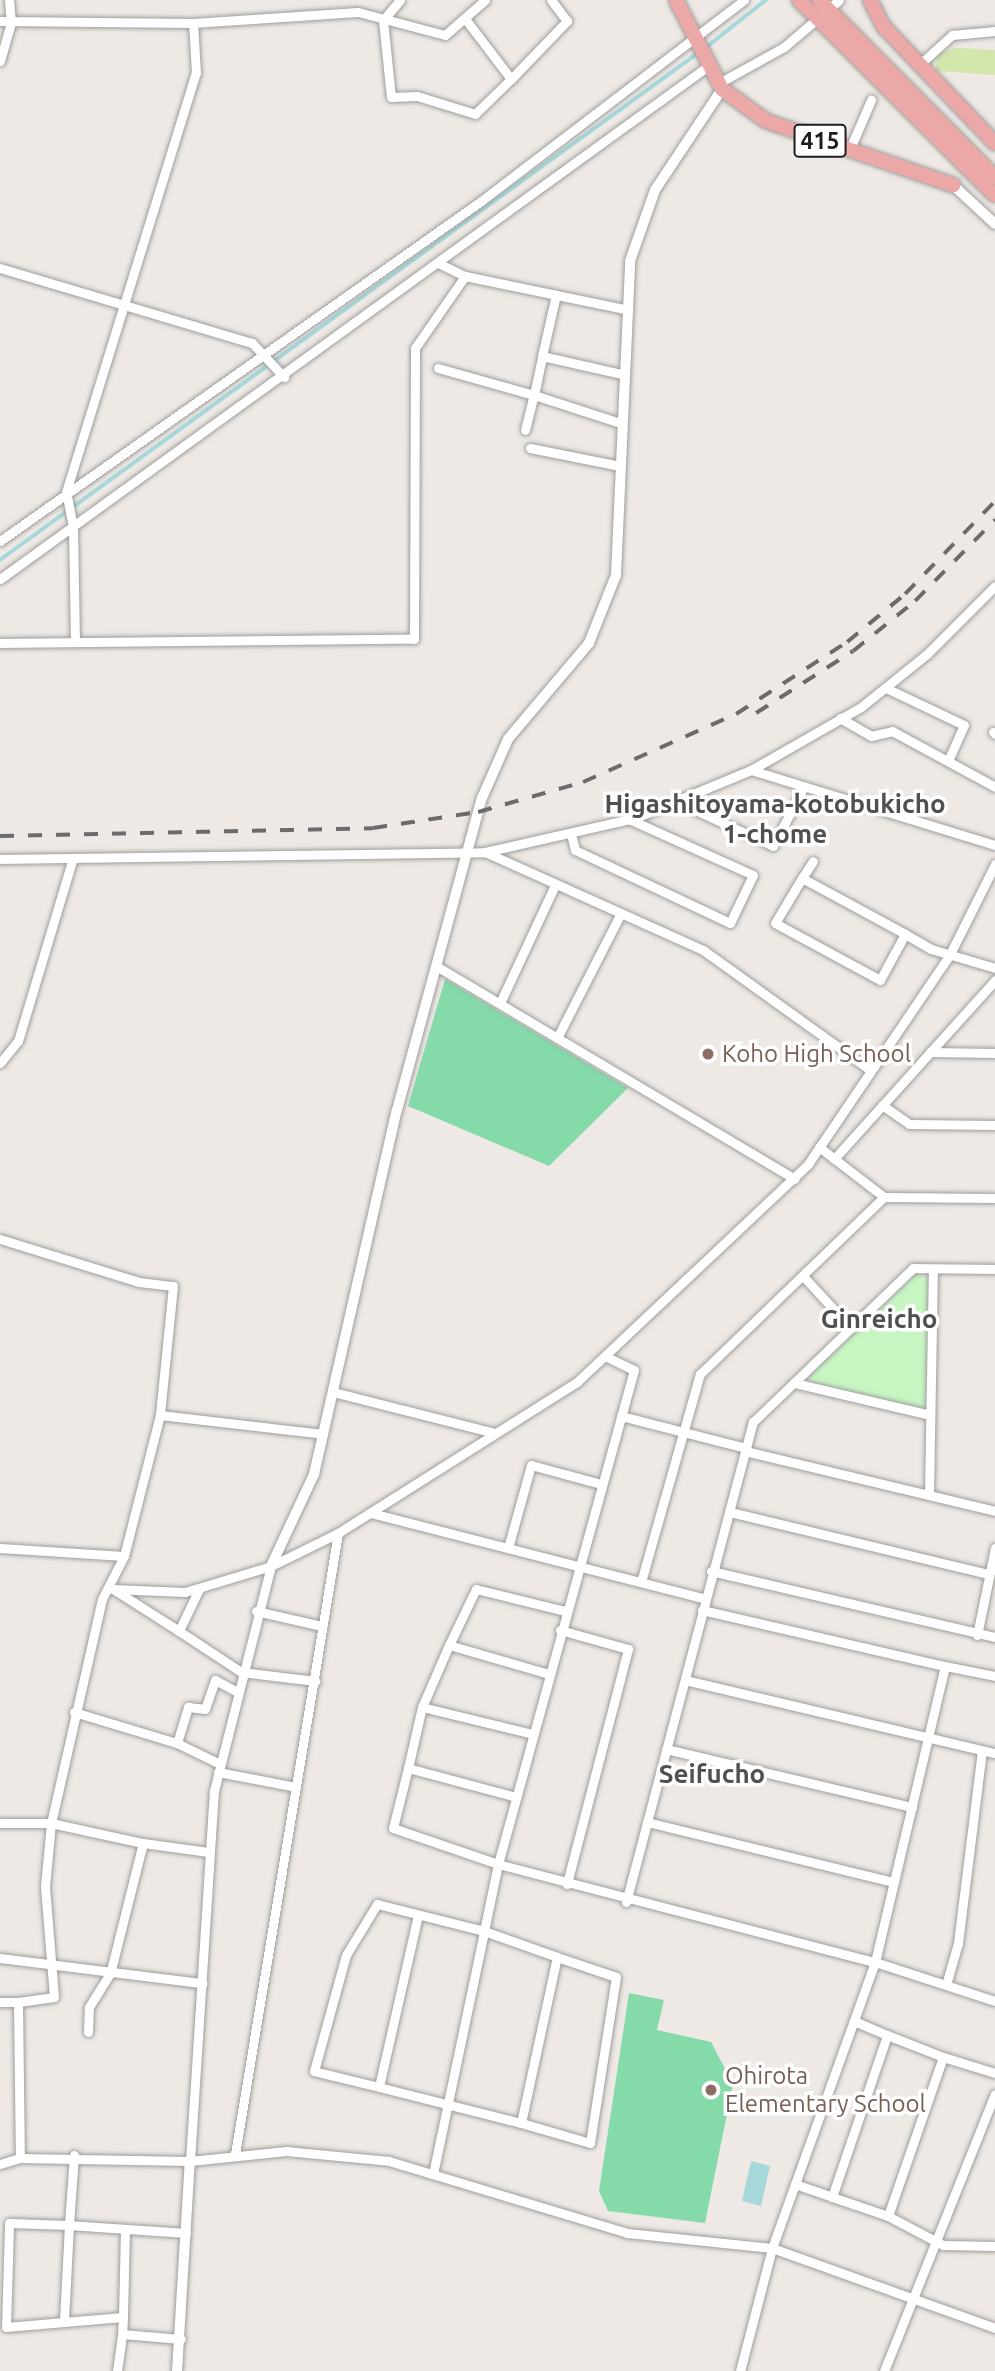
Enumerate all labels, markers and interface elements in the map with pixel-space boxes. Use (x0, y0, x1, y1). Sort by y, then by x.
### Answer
road number: 415 (792, 122, 848, 160)
district label: Higashitoyama-kotobukicho 1-chome (604, 788, 946, 850)
place label: Koho High School (722, 1040, 911, 1068)
marker: Koho High School (700, 1046, 716, 1062)
district label: Ginreicho (821, 1303, 937, 1335)
district label: Seifucho (659, 1758, 765, 1790)
place label: Ohirota Elementary School (725, 2062, 926, 2118)
marker: Ohirota Elementary School (703, 2082, 719, 2098)

